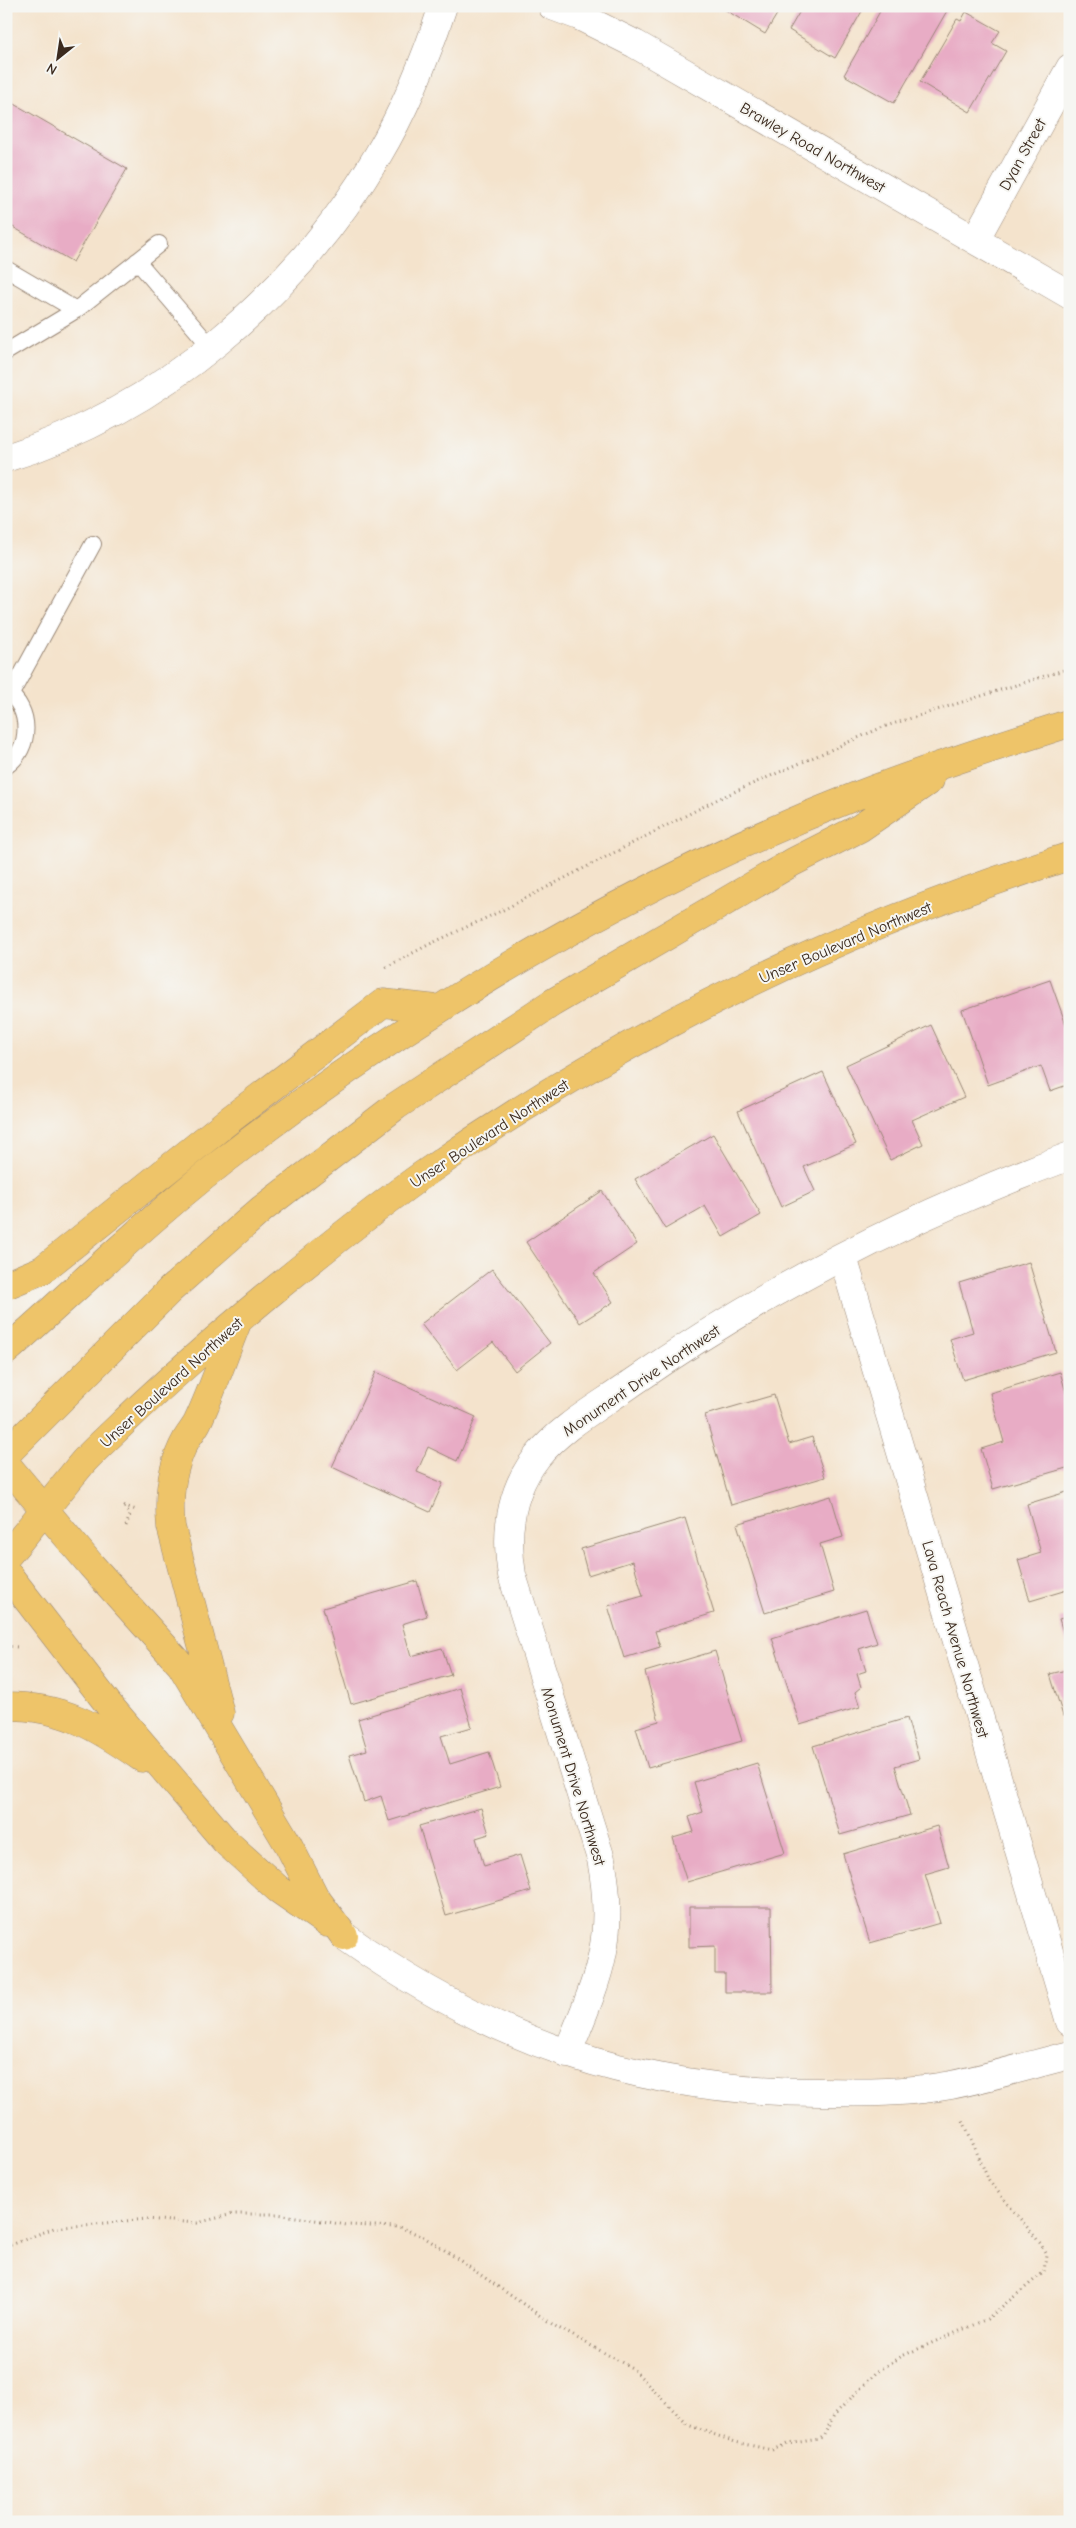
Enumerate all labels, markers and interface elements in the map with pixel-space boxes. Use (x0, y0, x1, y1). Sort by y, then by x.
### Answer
north arrow (32, 32, 82, 82)
text: N (44, 59, 60, 78)
street label: Brawley Road Northwest (737, 99, 889, 197)
street label: Dyan Street (996, 115, 1050, 194)
street label: Unser Boulevard Northwest (756, 898, 935, 987)
street label: Unser Boulevard Northwest (407, 1076, 573, 1192)
street label: Unser Boulevard Northwest (97, 1314, 247, 1452)
street label: Monument Drive Northwest (560, 1321, 724, 1440)
street label: Lava Reach Avenue Northwest (918, 1539, 992, 1740)
street label: Monument Drive Northwest (537, 1685, 609, 1868)

